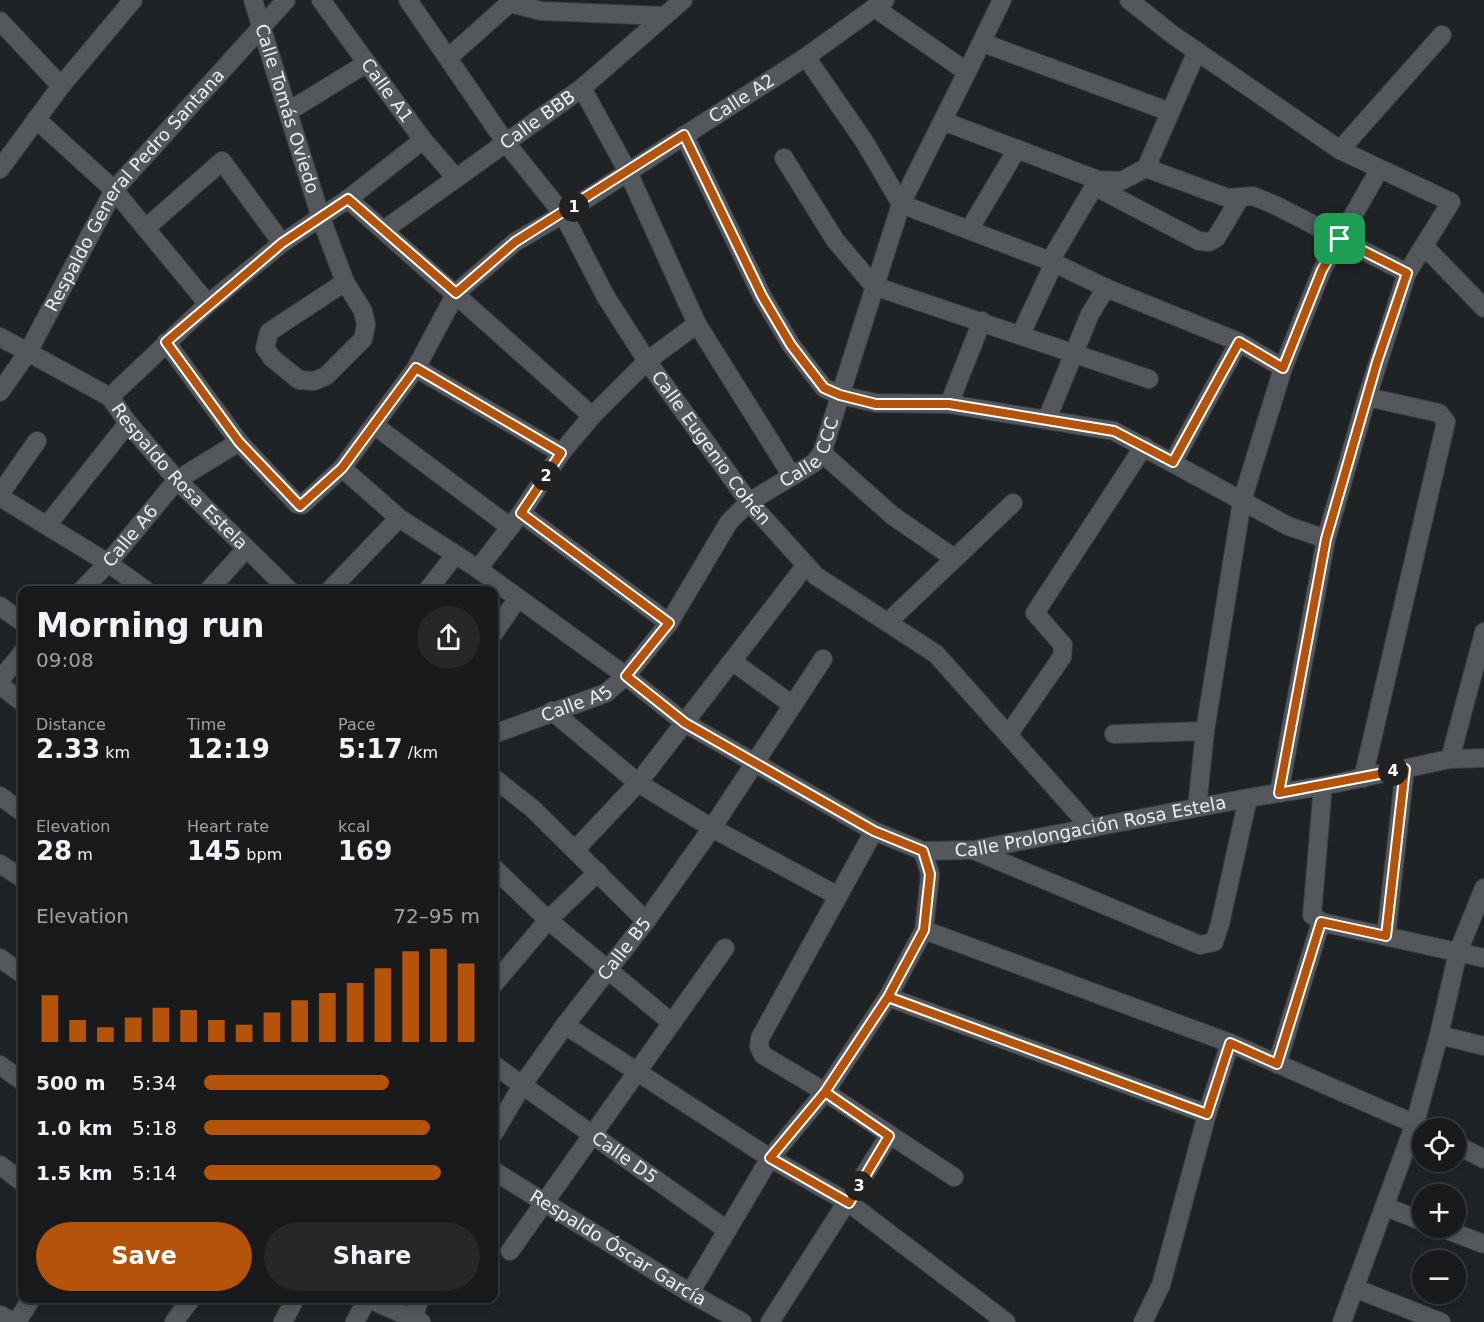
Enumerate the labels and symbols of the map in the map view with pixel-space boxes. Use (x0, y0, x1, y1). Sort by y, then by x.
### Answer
street label: Calle Tomás Oviedo (251, 21, 324, 196)
street label: Calle A1 (357, 54, 418, 126)
street label: Respaldo General Pedro Santana (41, 64, 228, 315)
street label: Calle A2 (705, 69, 778, 127)
street label: Calle BBB (496, 85, 579, 153)
pin: 1 (559, 192, 589, 222)
pin (1314, 213, 1365, 264)
street label: Calle Eugenio Cohén (648, 367, 775, 529)
street label: Respaldo Rosa Estela (107, 399, 252, 554)
street label: Calle CCC (775, 414, 843, 491)
pin: 2 (531, 461, 561, 491)
street label: Calle A6 (98, 500, 162, 571)
street label: Calle A5 (538, 681, 617, 726)
pin: 4 (1378, 756, 1408, 786)
street label: Calle Prolongación Rosa Estela (954, 791, 1228, 860)
street label: Calle B5 (593, 913, 655, 984)
street label: Calle D5 (588, 1127, 662, 1188)
pin: 3 (844, 1171, 874, 1201)
street label: Respaldo Óscar García (526, 1185, 710, 1310)

